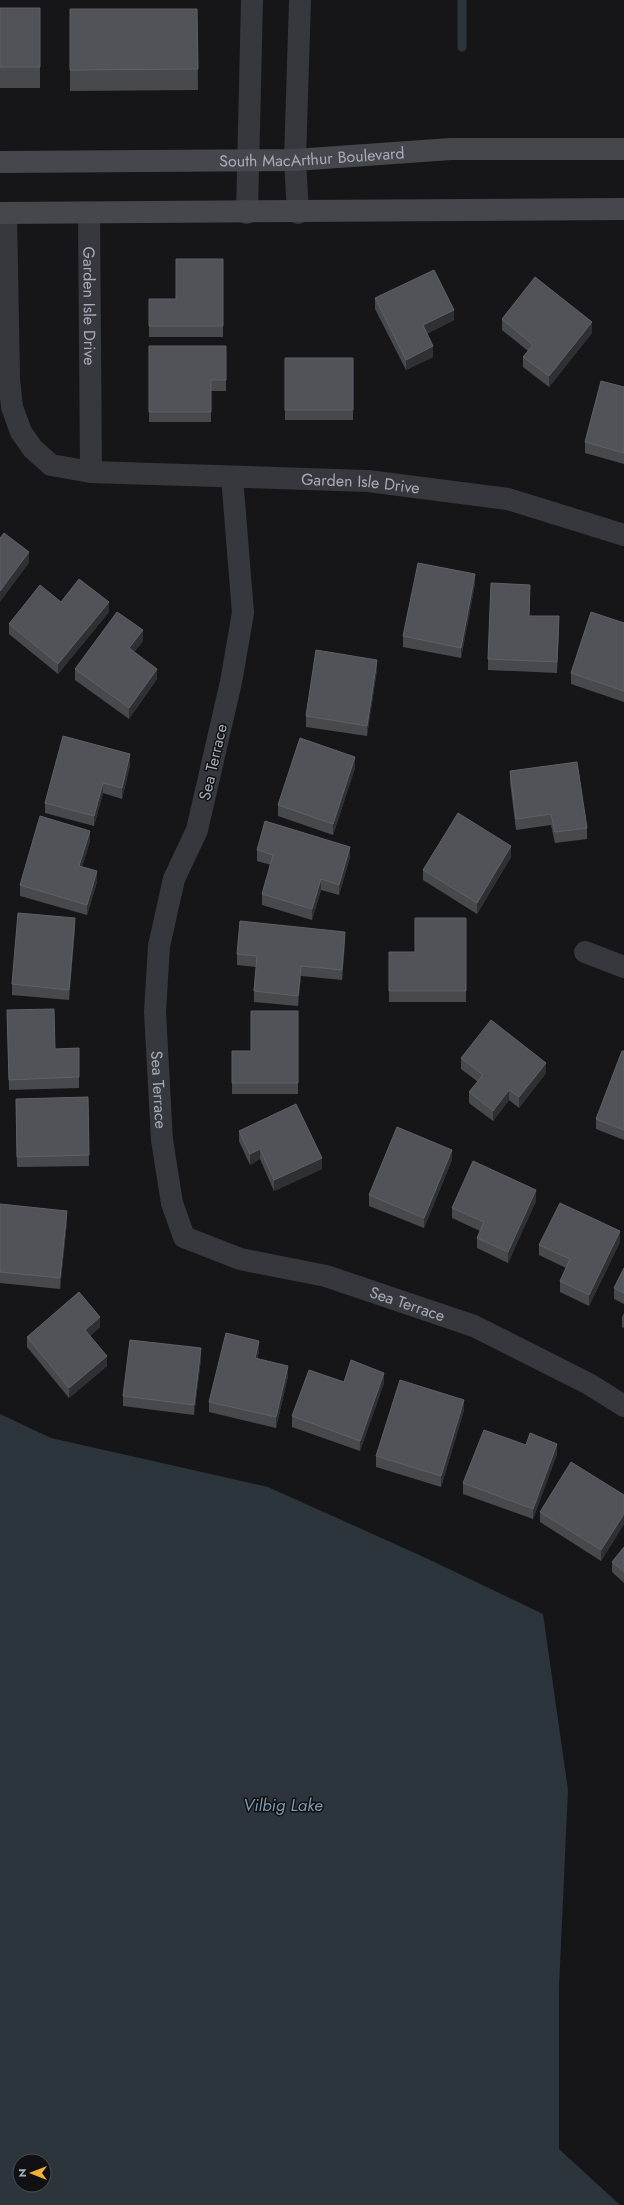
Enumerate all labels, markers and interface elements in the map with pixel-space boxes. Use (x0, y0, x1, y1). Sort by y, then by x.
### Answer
street label: South MacArthur Boulevard (219, 141, 405, 172)
street label: Garden Isle Drive (78, 246, 102, 366)
street label: Garden Isle Drive (301, 467, 421, 499)
street label: Sea Terrace (193, 721, 233, 803)
street label: Sea Terrace (146, 1050, 173, 1129)
street label: Sea Terrace (367, 1280, 448, 1327)
water label: Vilbig Lake (243, 1793, 323, 1817)
north arrow (12, 2153, 52, 2193)
text: N (14, 2169, 30, 2177)

